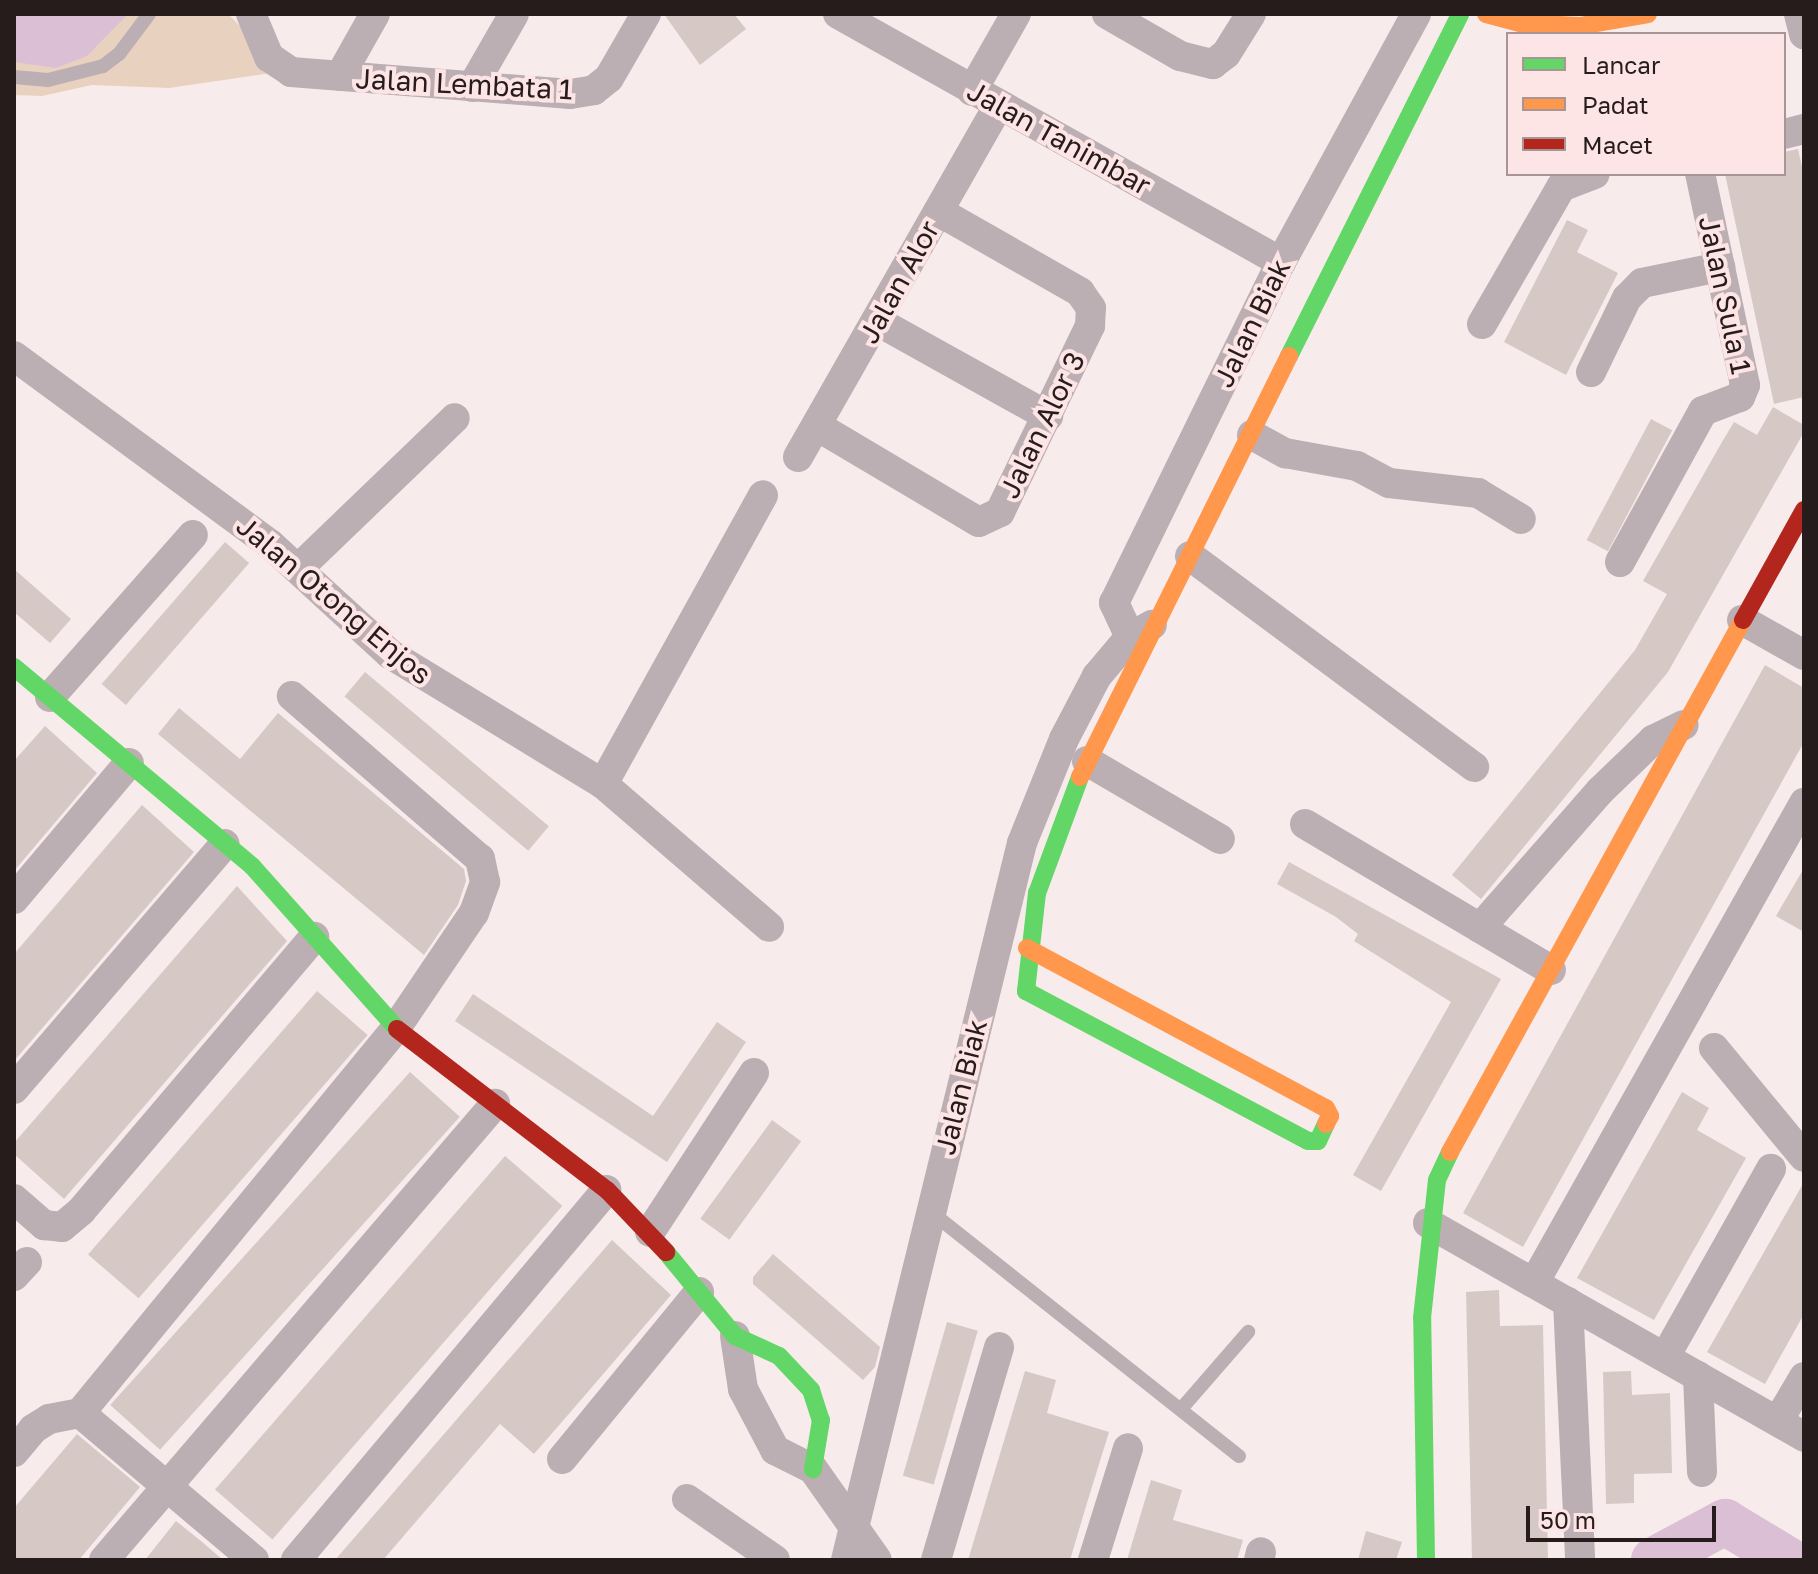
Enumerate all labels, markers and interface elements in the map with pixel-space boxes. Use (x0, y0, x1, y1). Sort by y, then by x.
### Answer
legend (1506, 32, 1786, 176)
text: Lancar (1582, 50, 1660, 79)
street label: Jalan Lembata 1 (355, 62, 573, 106)
street label: Jalan Tanimbar (961, 74, 1157, 202)
text: Padat (1582, 90, 1649, 119)
text: Macet (1582, 130, 1653, 159)
street label: Jalan Sula 1 (1692, 213, 1758, 377)
street label: Jalan Alor (852, 215, 946, 349)
street label: Jalan Biak (1207, 253, 1297, 393)
street label: Jalan Alor 3 (992, 346, 1092, 504)
street label: Jalan Otong Enjos (230, 509, 438, 691)
street label: Jalan Biak (928, 1016, 994, 1158)
scale bar (1530, 1490, 1720, 1540)
text: 50 m (1540, 1505, 1596, 1534)

